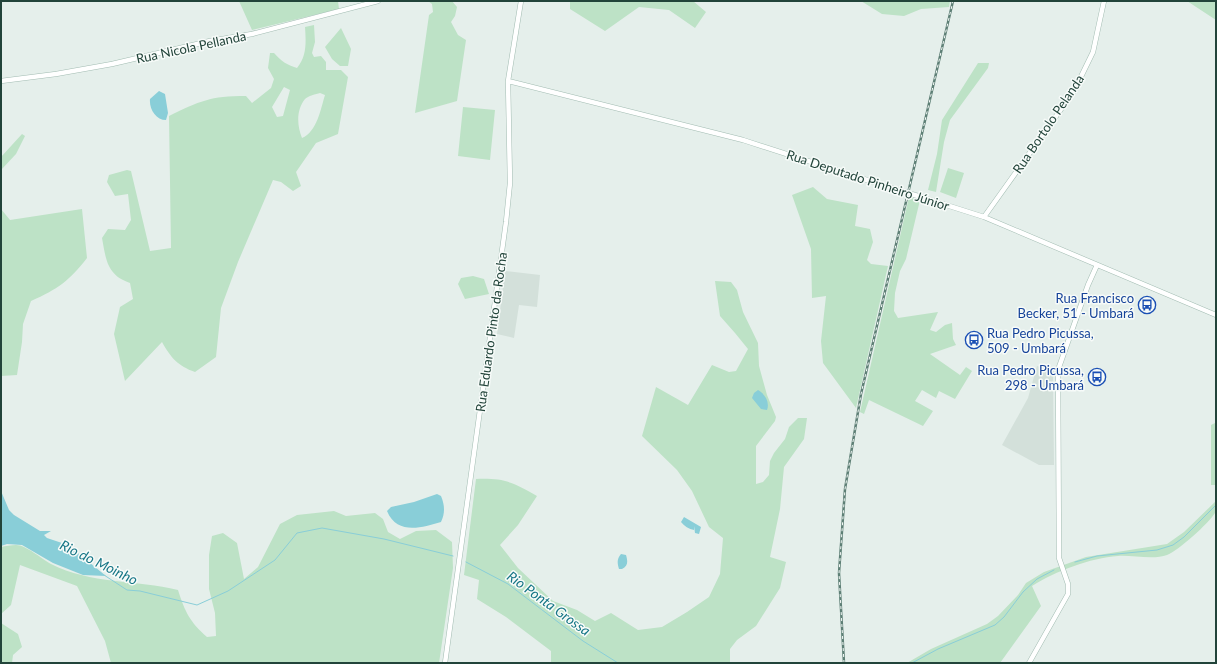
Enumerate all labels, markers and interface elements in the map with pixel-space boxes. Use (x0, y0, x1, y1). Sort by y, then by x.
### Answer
street label: Rua Nicola Pellanda (135, 28, 247, 66)
street label: Rua Bortolo Pelanda (1009, 71, 1087, 177)
street label: Rua Deputado Pinheiro Júnior (784, 146, 952, 214)
street label: Rua Eduardo Pinto da Rocha (472, 251, 510, 413)
place label: Rua Francisco Becker, 51 - Umbará (1018, 290, 1134, 321)
bus stop icon: Rua Francisco Becker, 51 - Umbará (1137, 295, 1157, 315)
place label: Rua Pedro Picussa, 509 - Umbará (987, 325, 1094, 356)
bus stop icon: Rua Pedro Picussa, 509 - Umbará (964, 330, 984, 350)
place label: Rua Pedro Picussa, 298 - Umbará (977, 362, 1084, 393)
bus stop icon: Rua Pedro Picussa, 298 - Umbará (1087, 367, 1107, 387)
water label: Rio do Moinho (57, 536, 141, 588)
water label: Rio Ponta Grossa (504, 567, 594, 639)

